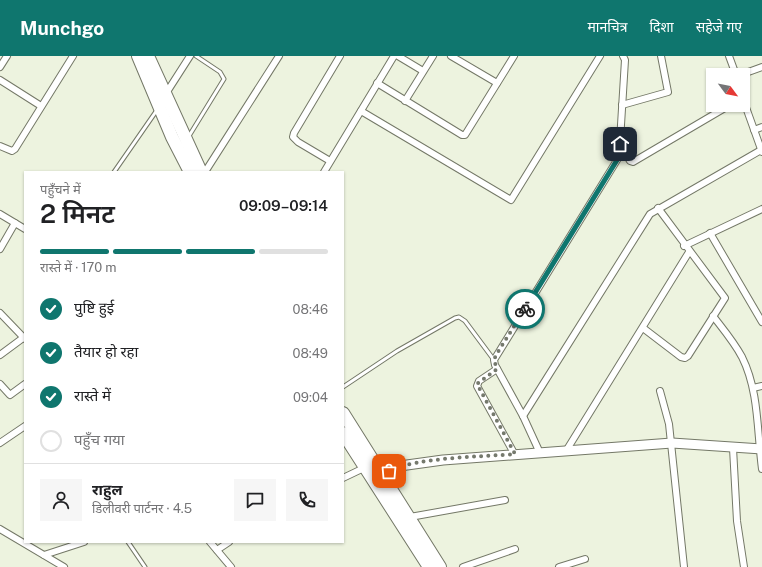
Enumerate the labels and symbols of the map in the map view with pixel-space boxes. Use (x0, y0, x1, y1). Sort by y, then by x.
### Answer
north arrow (706, 68, 750, 112)
pin (603, 127, 637, 161)
courier (505, 289, 545, 329)
pin (372, 454, 406, 488)

